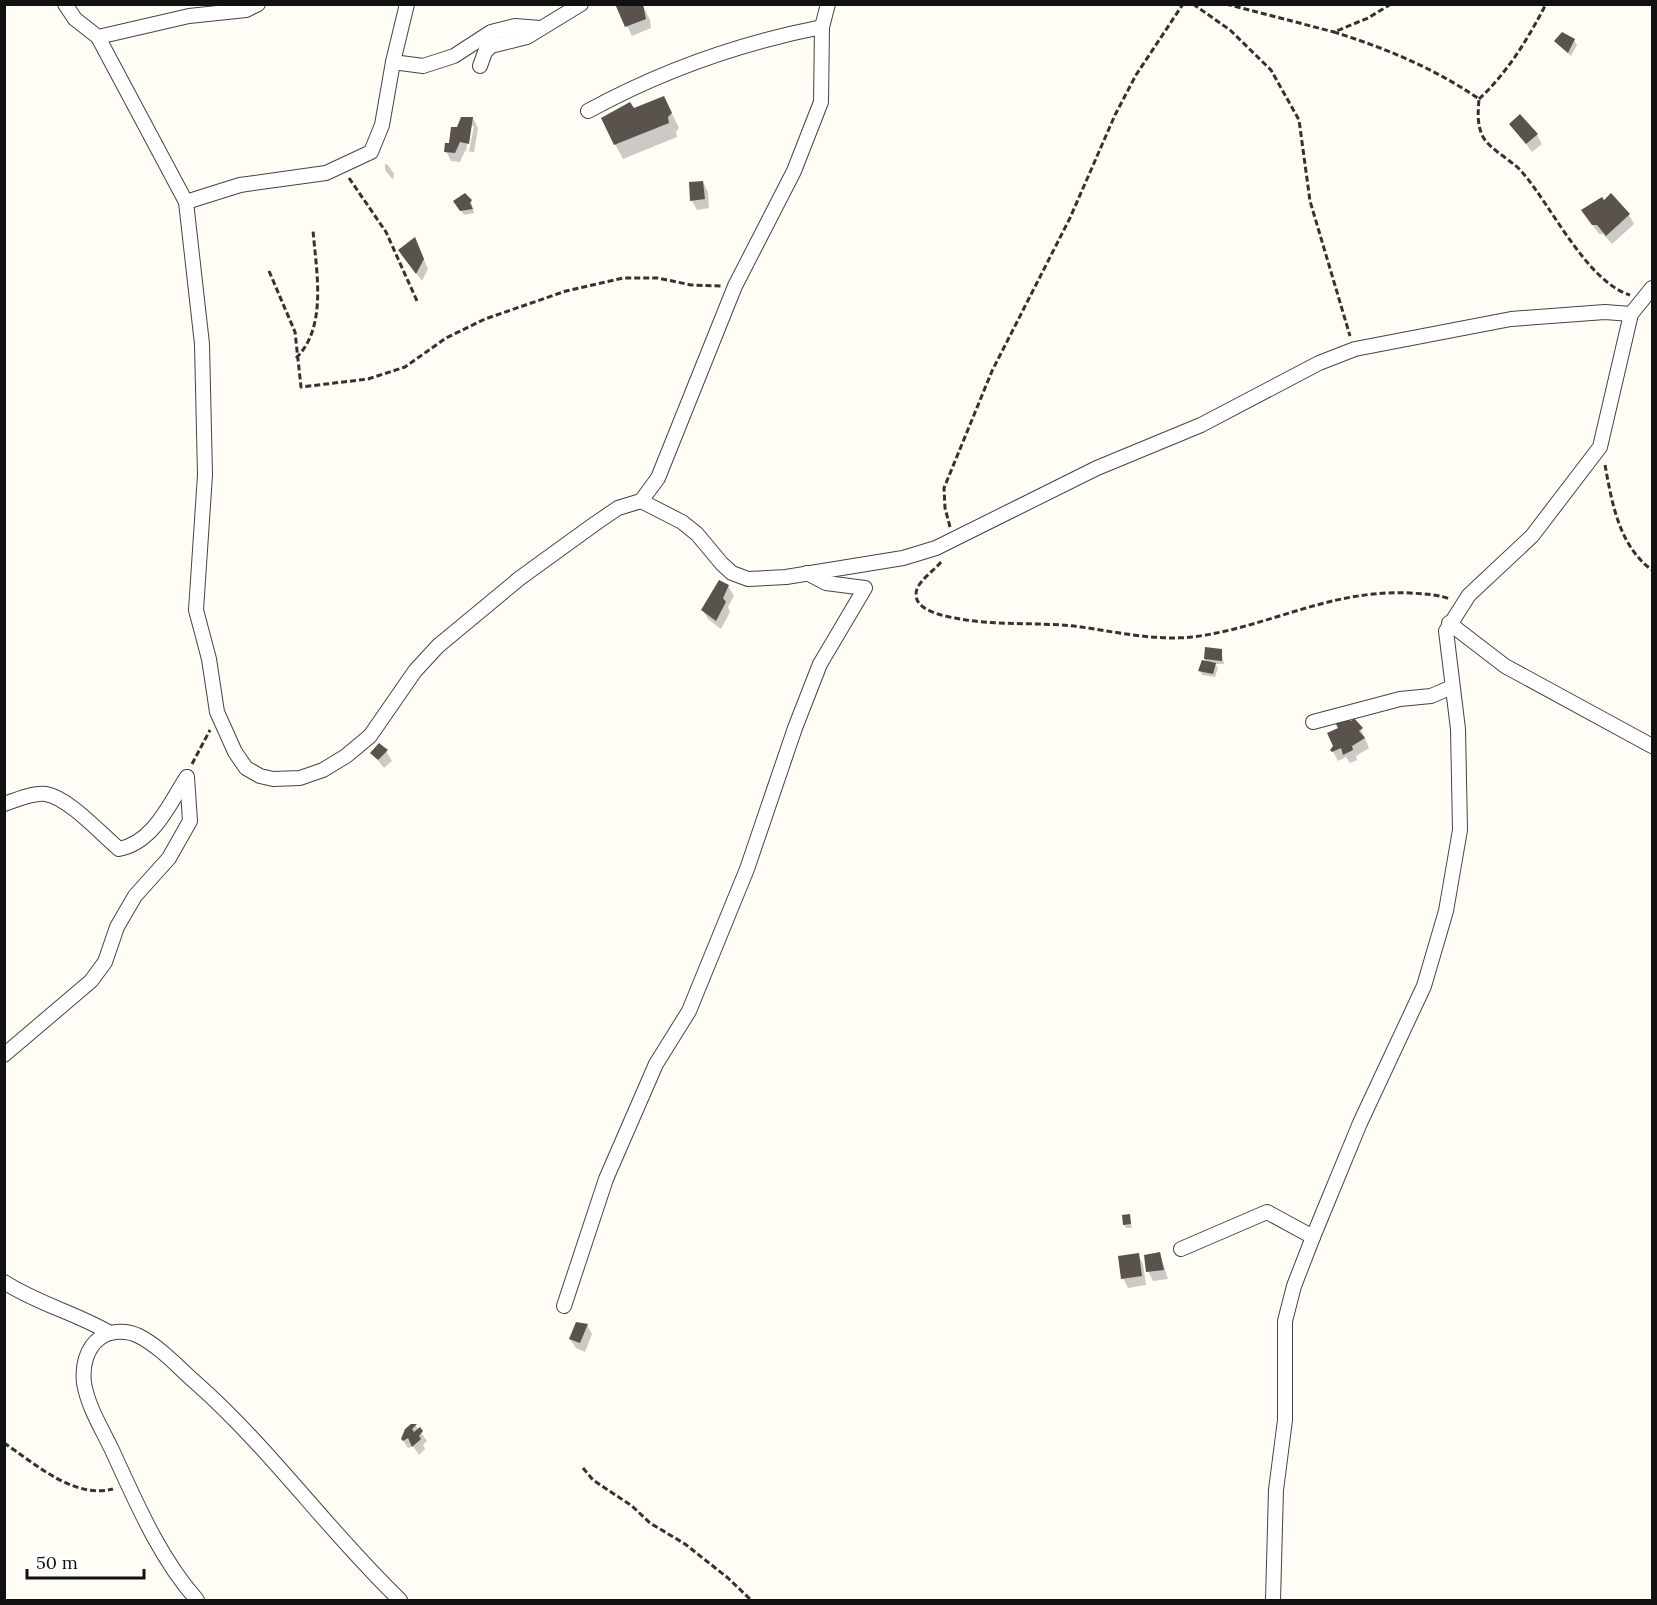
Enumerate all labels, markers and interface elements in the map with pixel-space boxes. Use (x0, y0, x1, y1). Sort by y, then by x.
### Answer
scale bar (27, 1542, 144, 1580)
text: 50 m (36, 1551, 78, 1574)

